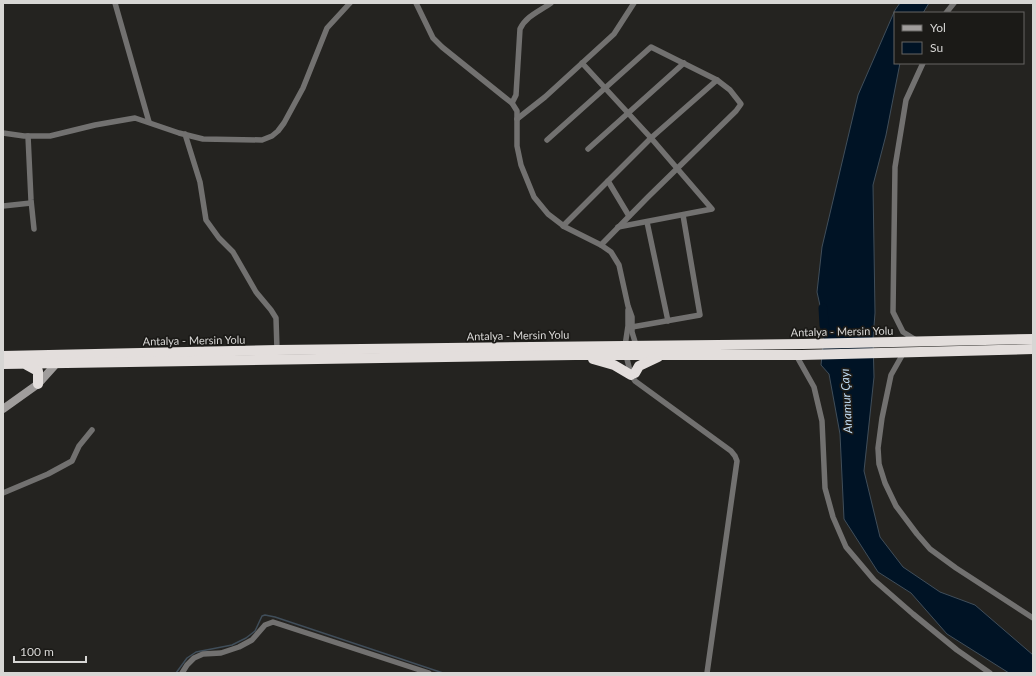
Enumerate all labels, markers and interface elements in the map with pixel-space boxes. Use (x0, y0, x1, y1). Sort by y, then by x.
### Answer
legend (894, 12, 1024, 64)
text: Yol (930, 20, 946, 35)
text: Su (930, 40, 943, 55)
street label: Antalya - Mersin Yolu (791, 324, 893, 338)
street label: Antalya - Mersin Yolu (467, 328, 569, 342)
street label: Antalya - Mersin Yolu (143, 333, 245, 347)
water label: Anamur Çayı (837, 368, 855, 435)
scale bar (14, 638, 86, 664)
text: 100 m (20, 644, 54, 659)

